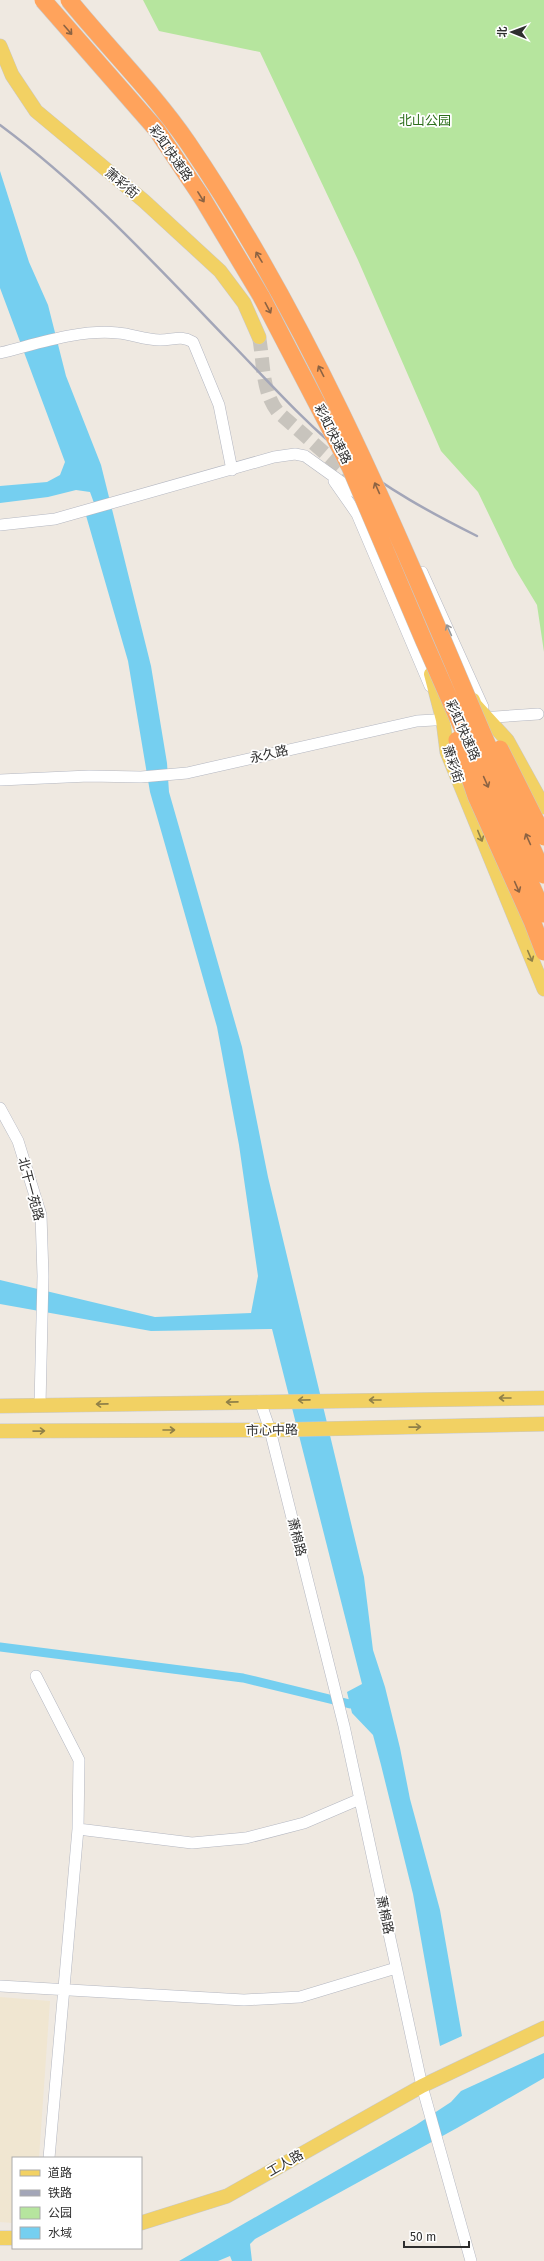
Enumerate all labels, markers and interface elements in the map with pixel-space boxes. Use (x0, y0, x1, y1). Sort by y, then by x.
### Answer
north arrow (492, 12, 532, 52)
one-way arrow (63, 25, 72, 35)
text: 北 (496, 26, 509, 37)
park label: 北山公园 (399, 113, 451, 128)
street label: 彩虹快速路 (146, 122, 196, 184)
street label: 萧彩街 (102, 165, 142, 201)
one-way arrow (197, 191, 205, 202)
one-way arrow (254, 251, 262, 263)
one-way arrow (265, 302, 272, 314)
one-way arrow (317, 365, 325, 377)
street label: 彩虹快速路 (312, 402, 354, 466)
one-way arrow (373, 482, 380, 494)
one-way arrow (445, 624, 452, 636)
street label: 彩虹快速路 (443, 697, 483, 763)
street label: 永久路 (248, 742, 290, 766)
street label: 萧彩街 (440, 743, 466, 785)
one-way arrow (483, 776, 490, 788)
one-way arrow (477, 830, 485, 842)
one-way arrow (524, 833, 531, 845)
one-way arrow (513, 880, 521, 892)
one-way arrow (527, 950, 535, 962)
street label: 北干一苑路 (15, 1156, 47, 1222)
one-way arrow (499, 1395, 512, 1402)
one-way arrow (298, 1396, 311, 1404)
one-way arrow (369, 1396, 382, 1404)
one-way arrow (226, 1398, 239, 1406)
one-way arrow (96, 1400, 109, 1408)
street label: 市心中路 (246, 1422, 298, 1438)
one-way arrow (408, 1423, 421, 1431)
one-way arrow (162, 1426, 175, 1434)
one-way arrow (32, 1427, 45, 1435)
street label: 萧棉路 (285, 1516, 309, 1558)
street label: 萧棉路 (374, 1894, 396, 1936)
street label: 工人路 (264, 2147, 306, 2179)
legend (12, 2157, 142, 2249)
text: 道路 (48, 2166, 72, 2180)
text: 铁路 (48, 2186, 72, 2200)
text: 公园 (48, 2206, 72, 2220)
scale bar (404, 2223, 469, 2249)
text: 水域 (48, 2226, 72, 2240)
text: 50 m (410, 2230, 436, 2244)

